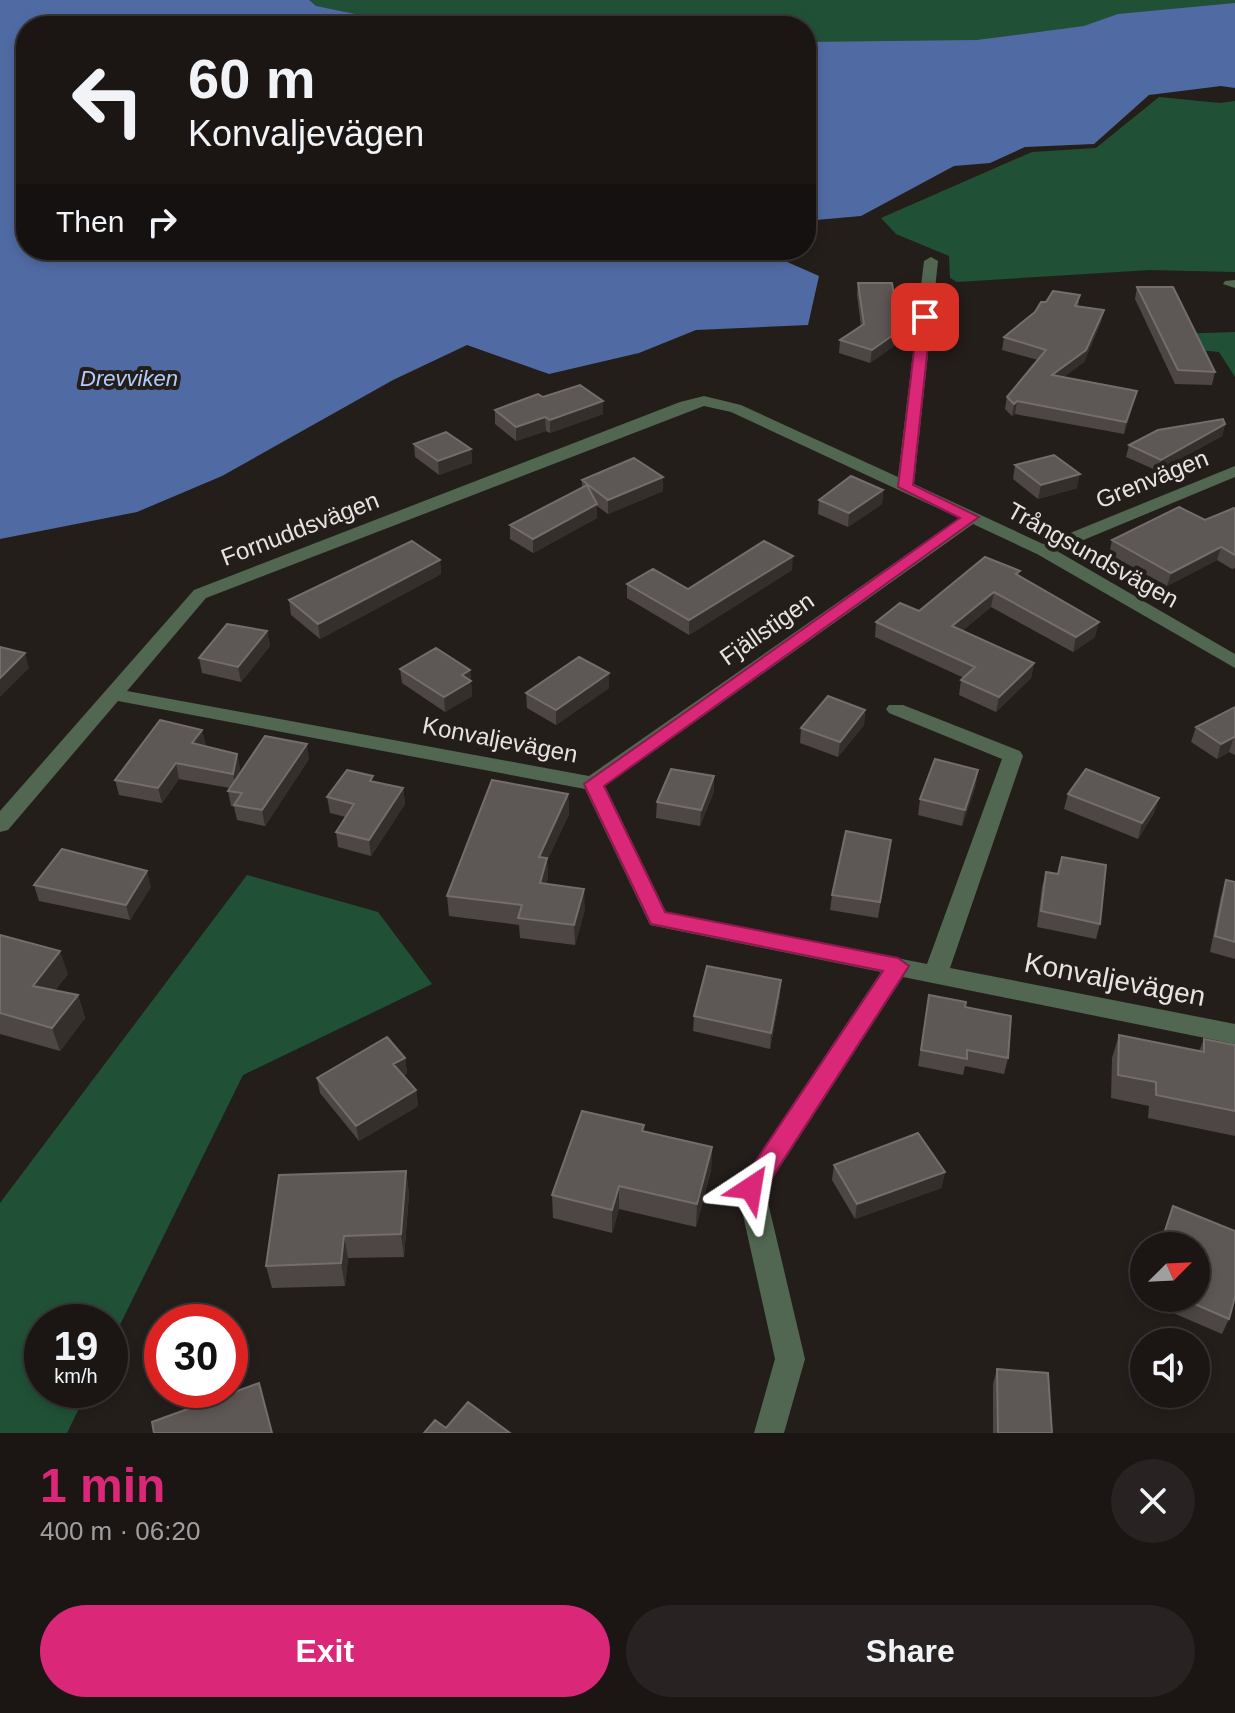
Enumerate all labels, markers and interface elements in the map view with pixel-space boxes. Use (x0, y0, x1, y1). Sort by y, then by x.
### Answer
text: 60 m (188, 47, 316, 110)
icon: left (56, 48, 160, 152)
text: Konvaljevägen (188, 113, 424, 154)
icon: right (140, 200, 184, 244)
text: Then (56, 205, 124, 238)
pin (891, 283, 959, 351)
icon: arrive (903, 295, 947, 339)
water label: Drevviken (80, 366, 178, 391)
street label: Grenvägen (1092, 444, 1212, 513)
street label: Fornuddsvägen (217, 486, 383, 571)
street label: Trångsundsvägen (1003, 496, 1183, 613)
street label: Fjällstigen (715, 587, 819, 671)
street label: Konvaljevägen (420, 711, 580, 768)
street label: Konvaljevägen (1022, 947, 1208, 1012)
position arrow (709, 1146, 793, 1230)
north arrow (1130, 1232, 1210, 1312)
map controls (1130, 1232, 1210, 1408)
speed limit sign: 30 (144, 1304, 248, 1408)
text: 19 (54, 1324, 98, 1368)
button: sound (1130, 1328, 1210, 1408)
text: km/h (54, 1365, 98, 1387)
text: 1 min (40, 1459, 165, 1512)
button: close (1111, 1459, 1195, 1543)
text: 400 m · 06:20 (40, 1516, 200, 1546)
button: Exit (40, 1605, 610, 1697)
button: Share (626, 1605, 1195, 1697)

